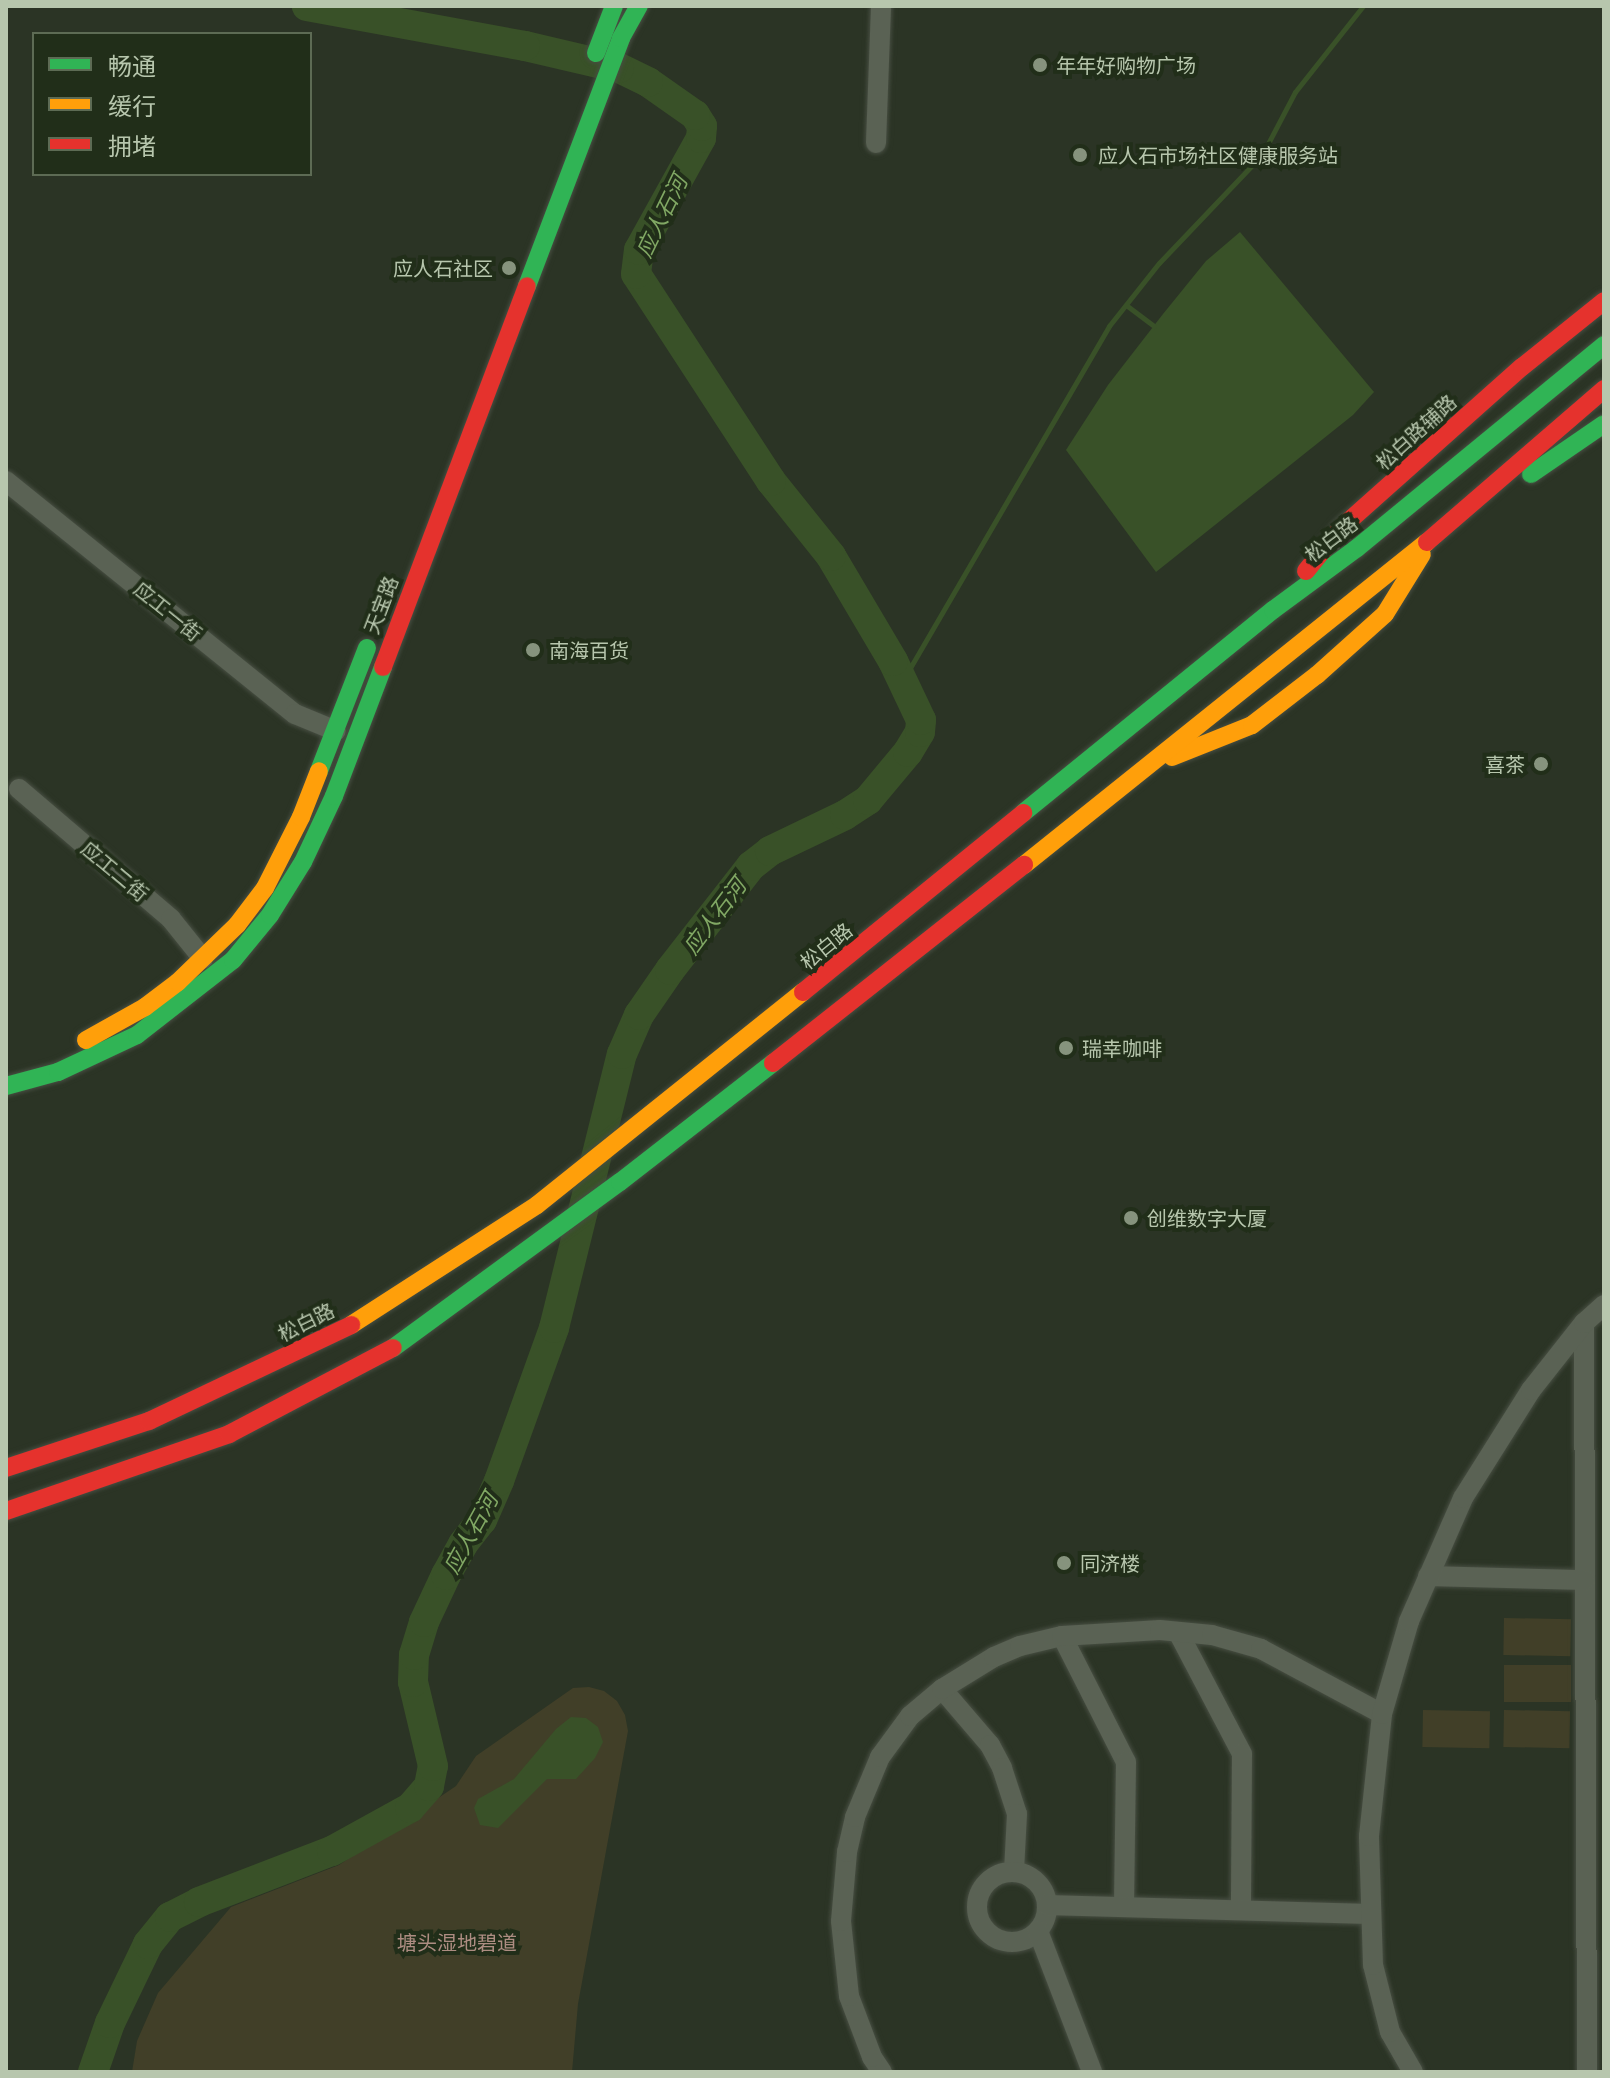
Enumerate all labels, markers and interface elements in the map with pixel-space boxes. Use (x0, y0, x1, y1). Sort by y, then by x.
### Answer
legend (32, 32, 312, 176)
text: 畅通 (108, 50, 156, 82)
place label: 年年好购物广场 (1056, 53, 1196, 77)
marker: 年年好购物广场 (1031, 56, 1049, 74)
text: 缓行 (108, 90, 156, 122)
text: 拥堵 (108, 130, 156, 162)
place label: 应人石市场社区健康服务站 (1098, 143, 1338, 167)
marker: 应人石市场社区健康服务站 (1069, 144, 1091, 166)
water label: 应人石河 (630, 171, 692, 261)
place label: 应人石社区 (393, 256, 493, 280)
marker: 应人石社区 (500, 259, 518, 277)
street label: 松白路辅路 (1371, 390, 1461, 474)
street label: 松白路 (1300, 511, 1362, 567)
street label: 天宝路 (359, 573, 403, 637)
street label: 应工一街 (129, 577, 207, 645)
place label: 南海百货 (549, 638, 629, 662)
marker: 南海百货 (524, 641, 542, 659)
place label: 喜茶 (1485, 752, 1525, 776)
marker: 喜茶 (1532, 755, 1550, 773)
street label: 应工二街 (77, 836, 153, 906)
water label: 应人石河 (677, 873, 751, 959)
street label: 松白路 (795, 918, 857, 974)
place label: 瑞幸咖啡 (1082, 1036, 1162, 1060)
marker: 瑞幸咖啡 (1057, 1039, 1075, 1057)
place label: 创维数字大厦 (1147, 1206, 1267, 1230)
marker: 创维数字大厦 (1122, 1209, 1140, 1227)
street label: 松白路 (274, 1298, 338, 1346)
water label: 应人石河 (437, 1488, 503, 1578)
place label: 同济楼 (1080, 1551, 1140, 1575)
marker: 同济楼 (1055, 1554, 1073, 1572)
park label: 塘头湿地碧道 (397, 1930, 517, 1954)

